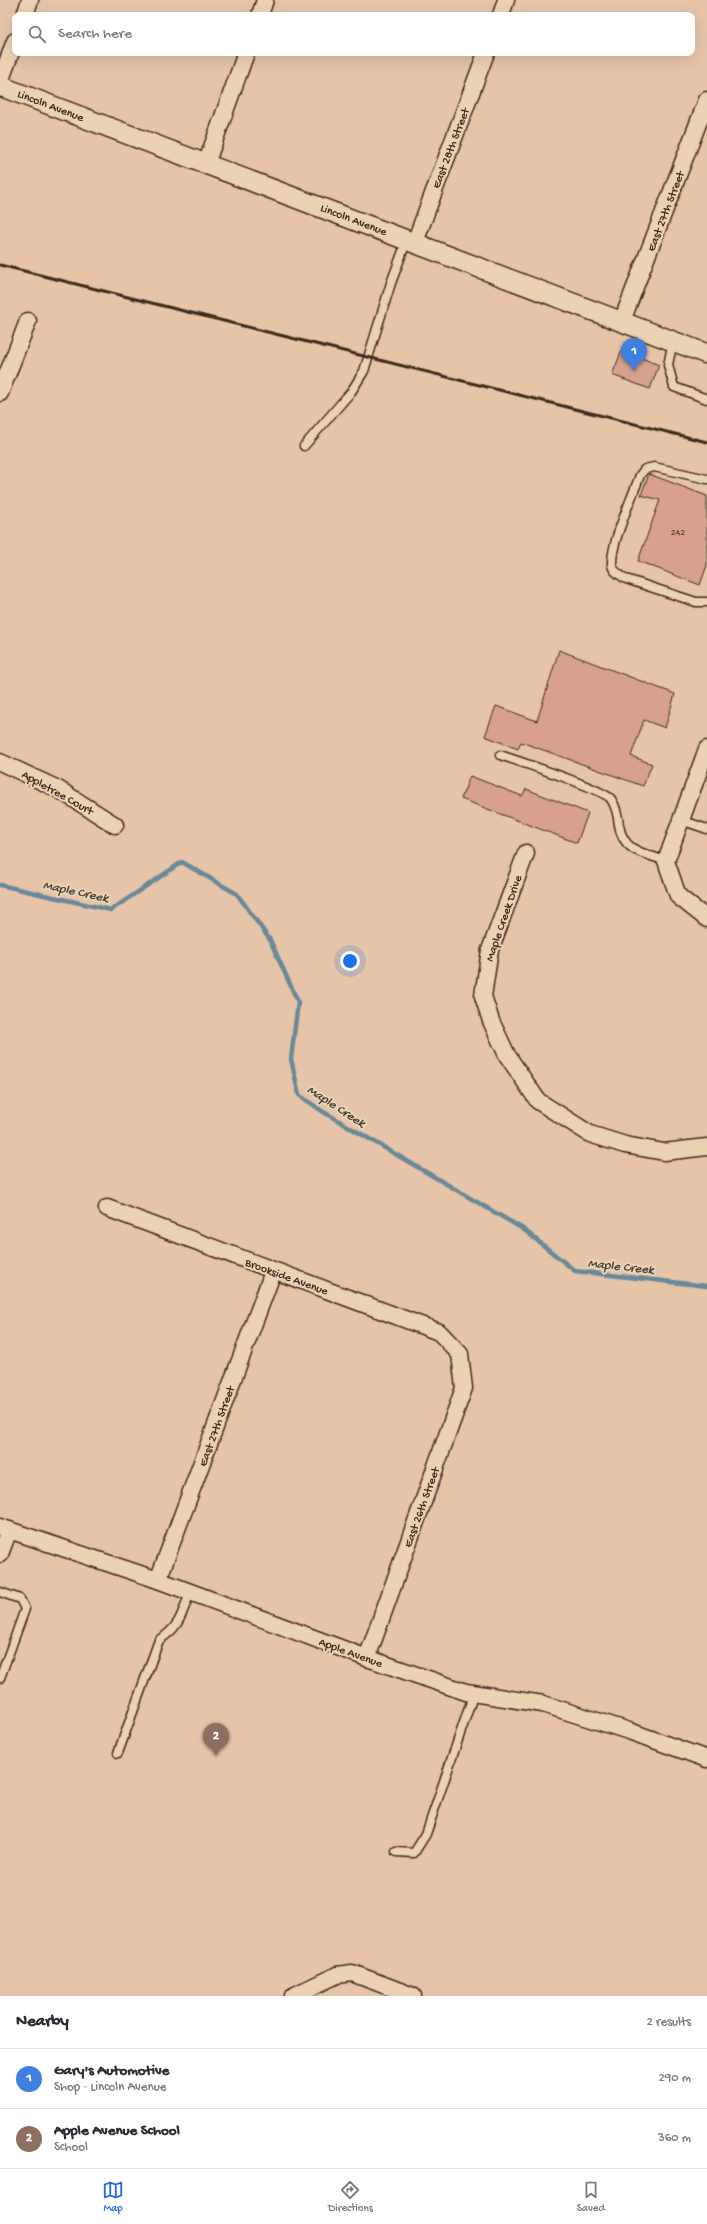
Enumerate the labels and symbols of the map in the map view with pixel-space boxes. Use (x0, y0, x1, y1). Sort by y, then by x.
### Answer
street label: Lincoln Avenue (15, 88, 86, 126)
street label: East 28th Street (430, 106, 474, 191)
street label: East 27th Street (645, 169, 689, 254)
street label: Lincoln Avenue (318, 202, 389, 240)
pin: 1 (621, 338, 647, 371)
house number: 242 (671, 527, 685, 539)
street label: Appletree Court (19, 768, 96, 820)
street label: Maple Creek Drive (484, 873, 526, 964)
water label: Maple Creek (42, 878, 111, 907)
your location (340, 951, 360, 971)
water label: Maple Creek (304, 1083, 368, 1132)
street label: Brookside Avenue (242, 1256, 331, 1300)
water label: Maple Creek (587, 1257, 656, 1279)
street label: East 27th Street (197, 1384, 239, 1469)
street label: East 26th Street (402, 1465, 444, 1550)
street label: Apple Avenue (317, 1636, 385, 1672)
pin: 2 (203, 1723, 229, 1756)

